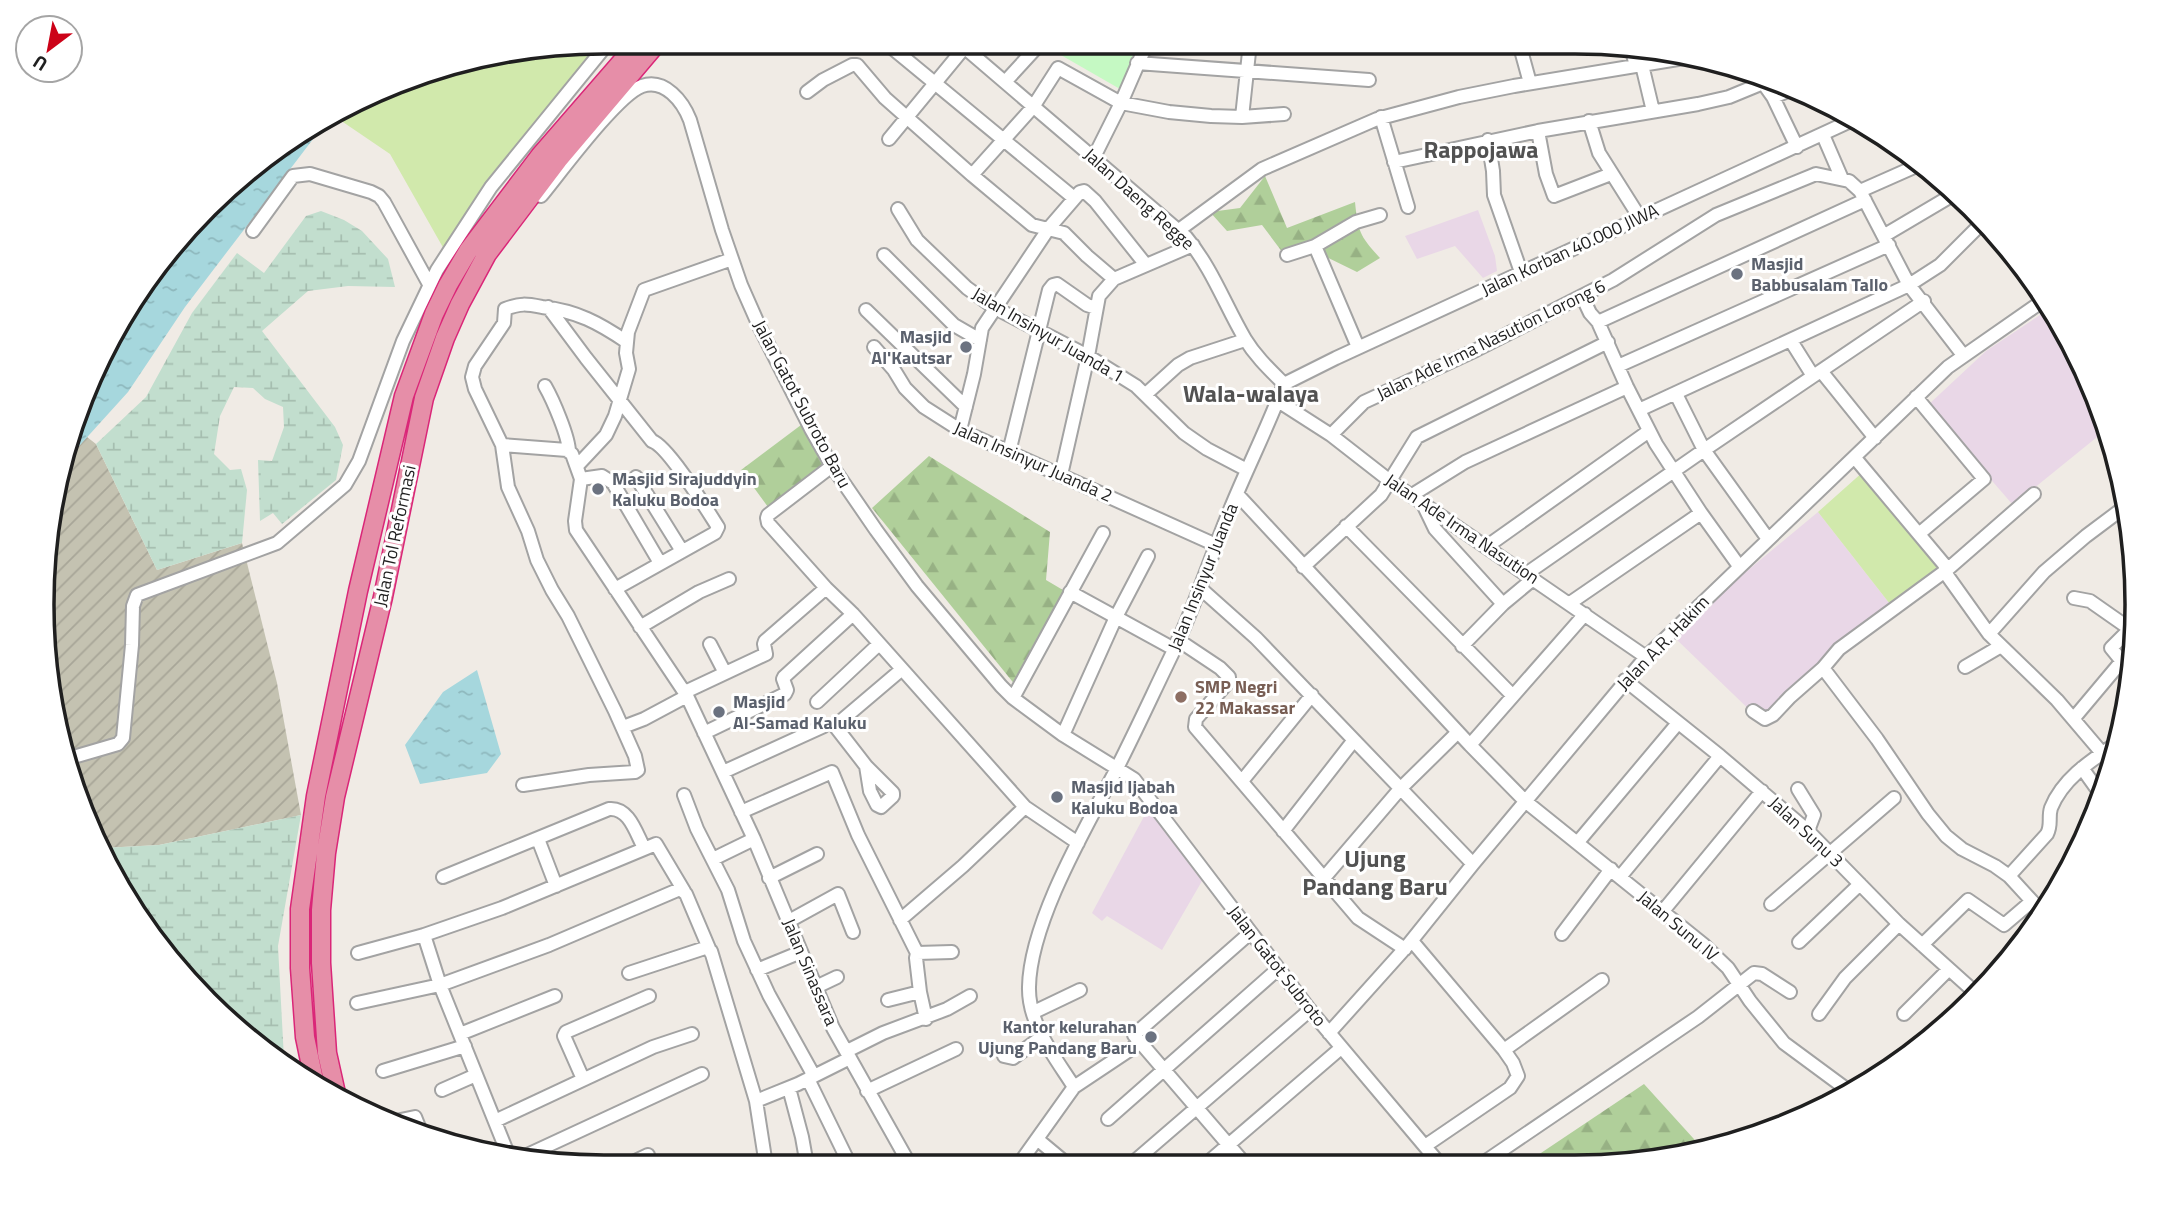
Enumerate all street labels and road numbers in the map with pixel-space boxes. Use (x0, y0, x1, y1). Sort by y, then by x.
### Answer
street label: Jalan Daeng Regge (1078, 141, 1201, 256)
street label: Jalan Korban 40.000 JIWA (1477, 196, 1663, 303)
street label: Jalan Ade Irma Nasution Lorong 6 (1372, 272, 1610, 407)
street label: Jalan Insinyur Juanda 1 (967, 280, 1129, 389)
street label: Jalan Gatot Subroto Baru (747, 315, 858, 493)
street label: Jalan Insinyur Juanda 2 (949, 414, 1117, 509)
street label: Jalan Tol Reformasi (366, 462, 423, 609)
street label: Jalan Ade Irma Nasution (1380, 467, 1545, 591)
street label: Jalan Insinyur Juanda (1161, 499, 1245, 655)
street label: Jalan A.R. Hakim (1610, 589, 1715, 696)
street label: Jalan Sunu 3 (1763, 790, 1850, 873)
street label: Jalan Sunu IV (1632, 884, 1725, 968)
street label: Jalan Gatot Subroto (1221, 899, 1333, 1032)
street label: Jalan Sinassara (776, 914, 845, 1030)

